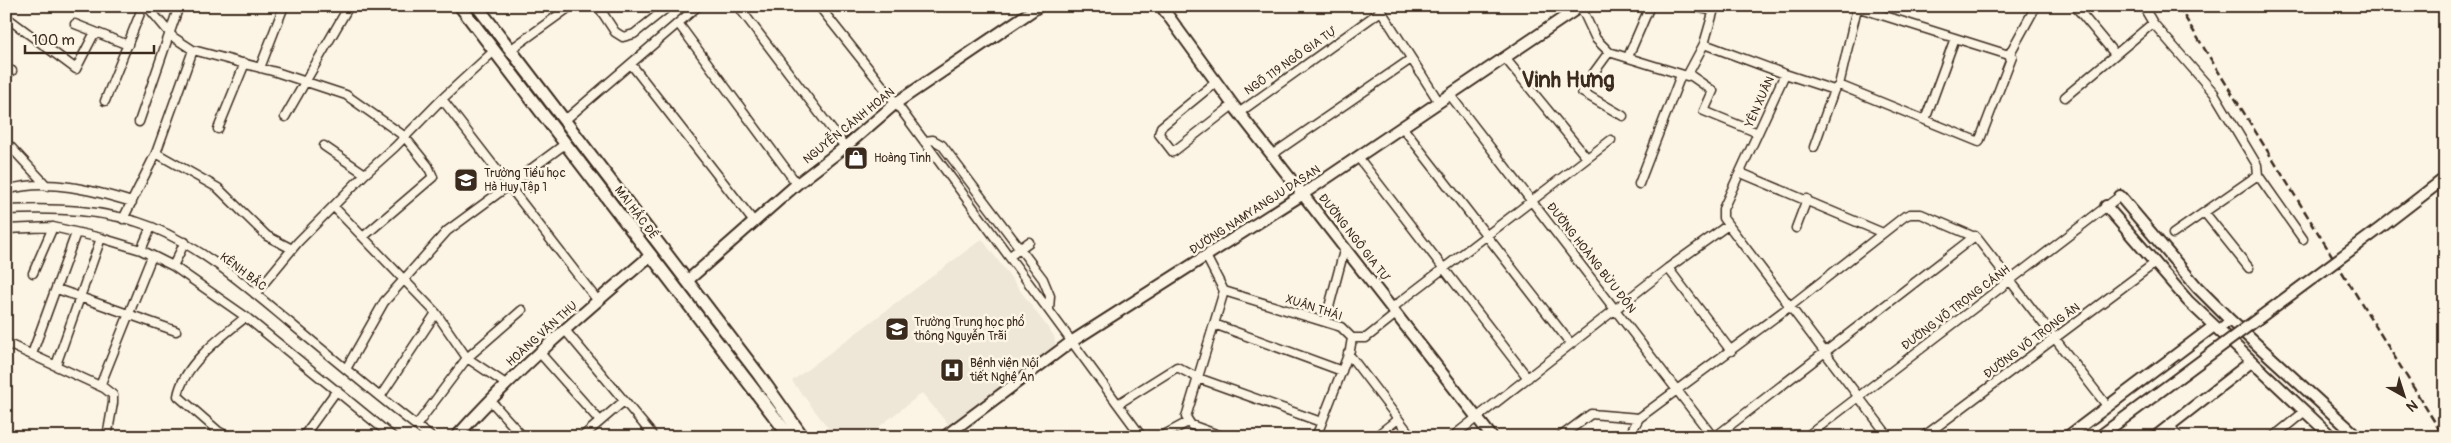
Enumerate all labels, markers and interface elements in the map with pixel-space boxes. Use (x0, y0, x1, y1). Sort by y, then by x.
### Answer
scale bar (25, 22, 154, 54)
street label: NGÕ 119 NGÔ GIA TỰ (1241, 23, 1340, 99)
text: 100 m (32, 31, 75, 50)
district label: Vinh Hưng (1521, 66, 1615, 94)
street label: YÊN XUÂN (1741, 74, 1778, 131)
street label: NGUYỄN CẢNH HOAN (798, 82, 898, 167)
shop icon: Hoàng Tình (843, 145, 869, 171)
place label: Hoàng Tình (874, 151, 931, 166)
street label: ĐƯỜNG NAMYANGJU DASAN (1186, 161, 1323, 258)
place label: Trường Tiểu học Hà Huy Tập 1 (484, 166, 566, 195)
school or university icon: Trường Tiểu học Hà Huy Tập 1 (453, 167, 479, 193)
street label: MAI HẮC ĐẾ (611, 182, 663, 243)
street label: ĐƯỜNG NGÔ GIA TỰ (1315, 190, 1394, 285)
street label: ĐƯỜNG HOÀNG BỬU ĐÔN (1543, 199, 1640, 316)
street label: KÊNH BẮC (217, 248, 270, 294)
street label: ĐƯỜNG VÕ TRỌNG CÁNH (1898, 261, 2014, 354)
street label: XUÂN THÁI (1284, 291, 1344, 324)
street label: HOÀNG VĂN THỤ (503, 297, 581, 370)
street label: ĐƯỜNG VÕ TRỌNG ÂN (1980, 299, 2083, 382)
place label: Trường Trung học phổ thông Nguyễn Trãi (913, 314, 1025, 344)
school or university icon: Trường Trung học phổ thông Nguyễn Trãi (884, 316, 910, 342)
place label: Bệnh viện Nội tiết Nghệ An (969, 356, 1038, 385)
hospital icon: Bệnh viện Nội tiết Nghệ An (939, 357, 965, 383)
north arrow (2378, 370, 2428, 420)
text: N (2403, 396, 2421, 415)

